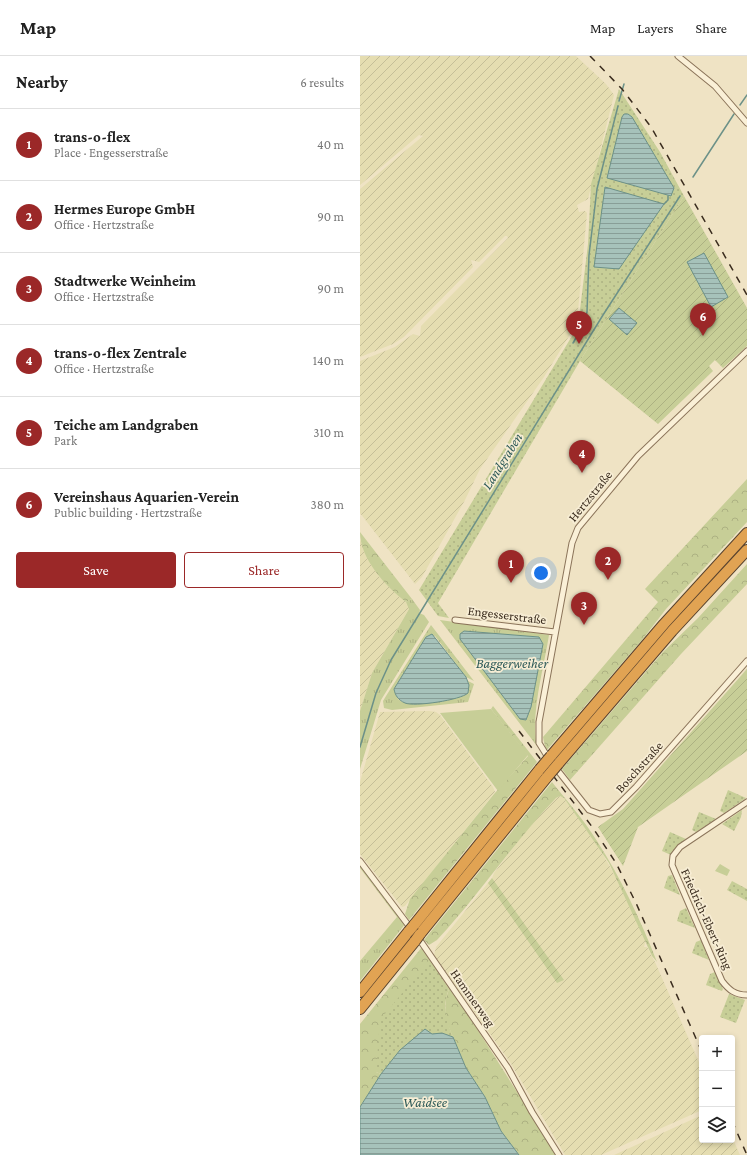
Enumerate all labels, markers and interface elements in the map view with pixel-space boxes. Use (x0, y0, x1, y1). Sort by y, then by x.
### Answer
text: Map (20, 17, 56, 38)
text: Map (590, 20, 615, 36)
text: Layers (637, 20, 674, 36)
text: Share (696, 20, 727, 36)
text: Nearby (16, 73, 68, 92)
text: 6 results (300, 75, 344, 90)
text: trans-o-flex (54, 129, 130, 145)
text: 1 (27, 137, 31, 152)
text: 40 m (317, 137, 344, 152)
text: Place · Engesserstraße (54, 145, 168, 160)
text: Hermes Europe GmbH (54, 201, 195, 217)
text: 2 (26, 209, 32, 224)
text: 90 m (317, 209, 344, 224)
text: Office · Hertzstraße (54, 217, 154, 232)
text: Stadtwerke Weinheim (54, 273, 196, 289)
text: 3 (26, 281, 32, 296)
text: 90 m (317, 281, 344, 296)
text: Office · Hertzstraße (54, 289, 154, 304)
pin: 6 (690, 303, 716, 336)
pin: 5 (566, 311, 592, 344)
text: trans-o-flex Zentrale (54, 345, 187, 361)
text: 4 (25, 353, 33, 368)
text: 140 m (313, 353, 344, 368)
text: Office · Hertzstraße (54, 361, 154, 376)
text: Teiche am Landgraben (54, 417, 198, 433)
text: 5 (26, 425, 32, 440)
text: 310 m (313, 425, 344, 440)
water label: Landgraben (478, 430, 526, 492)
text: Park (54, 433, 77, 448)
pin: 4 (569, 440, 595, 473)
street label: Hertzstraße (565, 467, 615, 525)
text: Vereinshaus Aquarien-Verein (54, 489, 239, 505)
text: 6 (25, 497, 33, 512)
text: 380 m (311, 497, 344, 512)
text: Public building · Hertzstraße (54, 505, 202, 520)
pin: 2 (595, 547, 621, 580)
pin: 1 (498, 550, 524, 583)
button: Save (16, 552, 176, 588)
button: Share (184, 552, 344, 588)
your location (531, 563, 551, 583)
pin: 3 (571, 592, 597, 625)
street label: Engesserstraße (467, 603, 547, 627)
water label: Baggerweiher (476, 655, 549, 671)
street label: Boschstraße (612, 738, 666, 796)
street label: Friedrich-Ebert-Ring (678, 866, 736, 972)
street label: Hammerweg (448, 966, 499, 1030)
map controls (699, 1035, 735, 1143)
button: + (699, 1035, 735, 1071)
button: − (699, 1071, 735, 1107)
water label: Waidsee (403, 1094, 448, 1110)
button: layers (699, 1107, 735, 1143)

